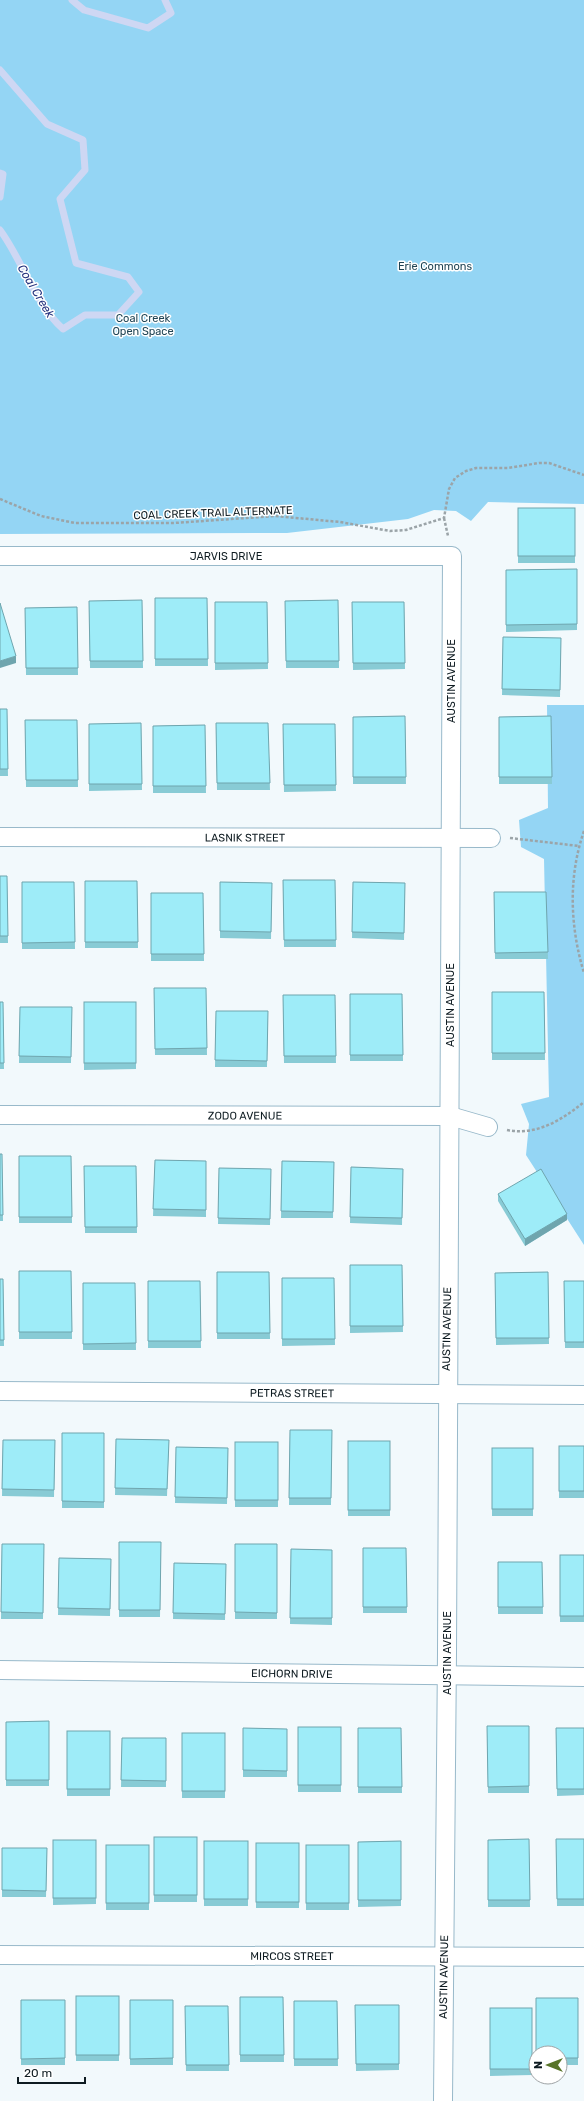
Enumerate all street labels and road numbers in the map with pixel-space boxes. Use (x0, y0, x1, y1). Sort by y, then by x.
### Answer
street label: COAL CREEK TRAIL ALTERNATE (133, 504, 293, 522)
street label: JARVIS DRIVE (190, 550, 263, 563)
street label: AUSTIN AVENUE (445, 639, 458, 723)
street label: LASNIK STREET (205, 831, 286, 844)
street label: AUSTIN AVENUE (444, 963, 457, 1047)
street label: ZODO AVENUE (208, 1109, 282, 1122)
street label: AUSTIN AVENUE (440, 1287, 454, 1371)
street label: PETRAS STREET (250, 1386, 335, 1400)
street label: AUSTIN AVENUE (441, 1611, 454, 1695)
street label: EICHORN DRIVE (251, 1667, 333, 1680)
street label: AUSTIN AVENUE (437, 1935, 451, 2019)
street label: MIRCOS STREET (250, 1949, 334, 1963)

